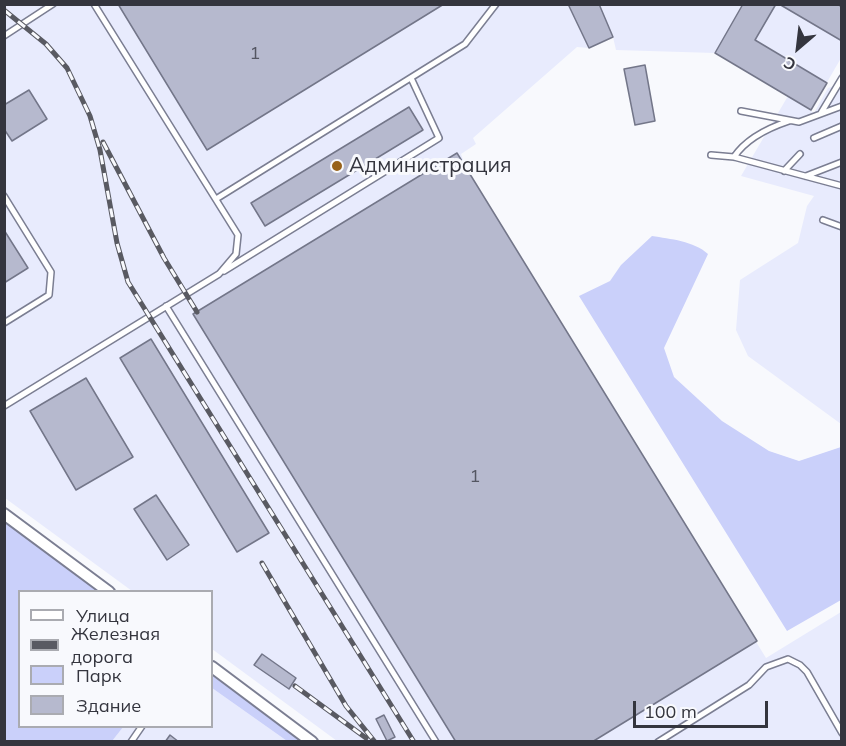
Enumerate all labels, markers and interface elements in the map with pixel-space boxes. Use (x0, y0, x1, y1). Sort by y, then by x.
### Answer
north arrow (768, 18, 828, 78)
house number: 1 (250, 43, 260, 65)
text: С (780, 52, 799, 75)
place label: Администрация (349, 153, 512, 179)
marker: Администрация (330, 159, 344, 173)
house number: 1 (470, 466, 480, 488)
legend (18, 590, 213, 728)
text: Улица (76, 604, 130, 627)
text: Железная дорога (71, 622, 160, 668)
text: Парк (76, 664, 121, 687)
scale bar (636, 689, 771, 727)
text: Здание (76, 694, 141, 717)
text: 100 m (644, 700, 697, 723)

